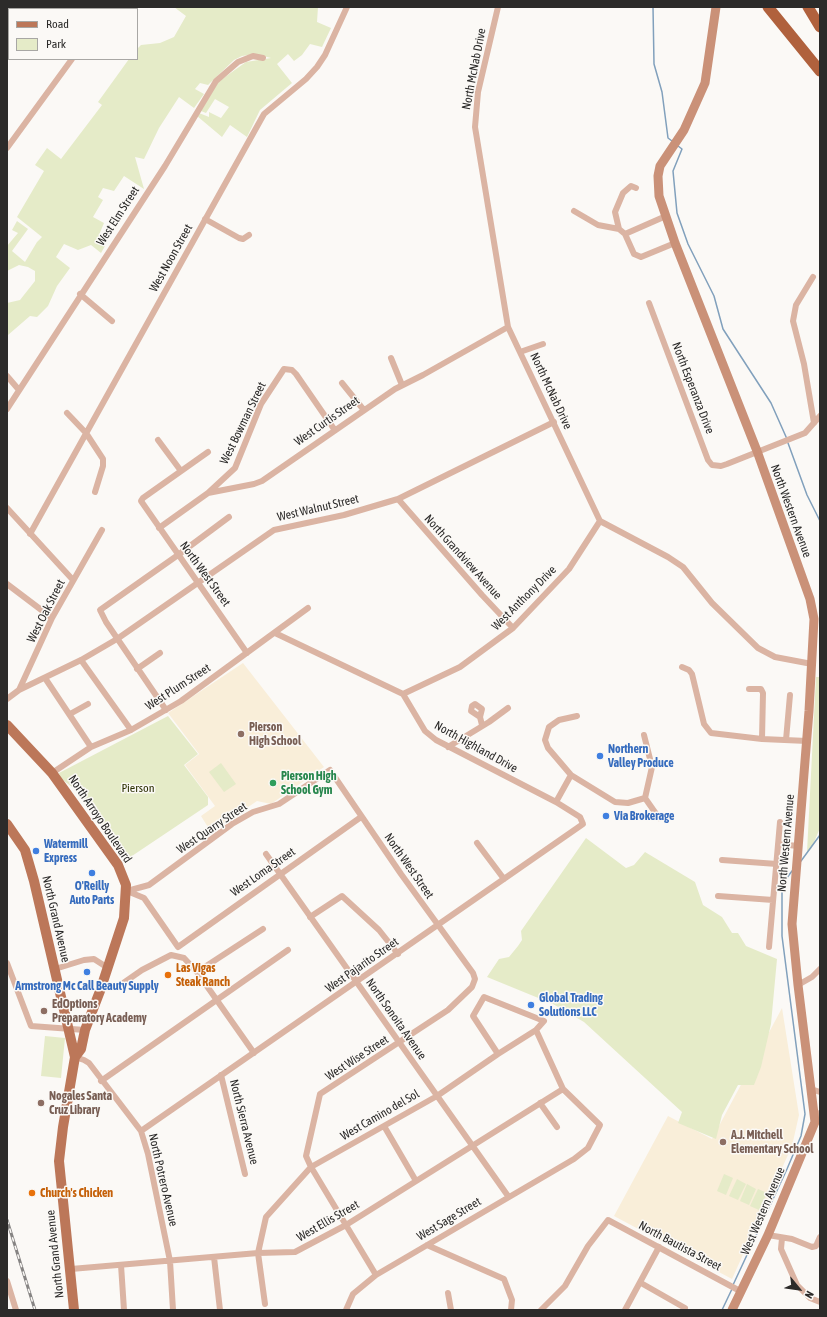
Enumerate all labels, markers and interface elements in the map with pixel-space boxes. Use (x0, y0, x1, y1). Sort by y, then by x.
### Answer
legend (8, 8, 138, 60)
text: Road (46, 17, 69, 31)
street label: North McNab Drive (459, 27, 489, 111)
text: Park (46, 37, 66, 51)
street label: West Elm Street (93, 184, 143, 248)
street label: West Noon Street (146, 222, 196, 294)
street label: North Esperanza Drive (669, 340, 717, 436)
street label: North McNab Drive (527, 350, 575, 432)
street label: West Bowman Street (217, 380, 269, 466)
street label: West Curtis Street (292, 393, 362, 449)
street label: North Western Avenue (767, 462, 815, 560)
street label: West Walnut Street (276, 492, 360, 524)
street label: North Grandview Avenue (421, 512, 505, 602)
street label: North West Street (177, 539, 233, 609)
street label: West Anthony Drive (489, 563, 559, 633)
street label: West Oak Street (24, 577, 68, 645)
street label: West Plum Street (143, 661, 213, 713)
street label: North Highland Drive (432, 718, 520, 776)
place label: Pierson High School (249, 720, 301, 748)
marker: Pierson High School (236, 729, 246, 739)
place label: Northern Valley Produce (608, 742, 674, 770)
marker: Northern Valley Produce (595, 751, 605, 761)
place label: Pierson High School Gym (281, 769, 337, 797)
street label: North Arroyo Boulevard (65, 772, 135, 866)
marker: Pierson High School Gym (268, 778, 278, 788)
park label: Pierson (121, 781, 155, 795)
street label: North Western Avenue (775, 794, 797, 892)
street label: West Quarry Street (174, 799, 250, 857)
place label: Via Brokerage (614, 809, 674, 823)
marker: Via Brokerage (601, 811, 611, 821)
street label: North West Street (381, 831, 437, 901)
place label: Watermill Express (44, 837, 88, 865)
street label: West Loma Street (228, 844, 298, 900)
marker: Watermill Express (31, 846, 41, 856)
marker: O'Reilly Auto Parts (87, 868, 97, 878)
street label: North Grand Avenue (39, 874, 73, 964)
place label: O'Reilly Auto Parts (70, 879, 114, 907)
street label: West Pajarito Street (323, 934, 401, 996)
place label: Las Vigas Steak Ranch (176, 961, 230, 989)
marker: Armstrong Mc Call Beauty Supply (82, 967, 92, 977)
marker: Las Vigas Steak Ranch (163, 970, 173, 980)
street label: North Sonoita Avenue (363, 976, 429, 1062)
place label: Armstrong Mc Call Beauty Supply (15, 979, 159, 993)
place label: Global Trading Solutions LLC (539, 991, 603, 1019)
place label: EdOptions Preparatory Academy (52, 997, 147, 1025)
marker: Global Trading Solutions LLC (526, 1000, 536, 1010)
marker: EdOptions Preparatory Academy (39, 1006, 49, 1016)
street label: West Wise Street (323, 1032, 391, 1084)
street label: North Sierra Avenue (226, 1078, 262, 1166)
street label: West Camino del Sol (338, 1087, 422, 1143)
place label: Nogales Santa Cruz Library (49, 1089, 112, 1117)
marker: Nogales Santa Cruz Library (36, 1098, 46, 1108)
place label: A.J. Mitchell Elementary School (731, 1128, 813, 1156)
street label: North Potrero Avenue (145, 1132, 181, 1228)
marker: A.J. Mitchell Elementary School (718, 1137, 728, 1147)
street label: West Western Avenue (738, 1165, 788, 1257)
place label: Church's Chicken (40, 1186, 113, 1200)
marker: Church's Chicken (27, 1188, 37, 1198)
street label: West Sage Street (414, 1194, 484, 1244)
street label: West Ellis Street (294, 1197, 362, 1245)
street label: North Grand Avenue (43, 1209, 67, 1299)
street label: North Bautista Street (636, 1218, 724, 1274)
north arrow (779, 1269, 819, 1309)
text: N (803, 1289, 816, 1301)

